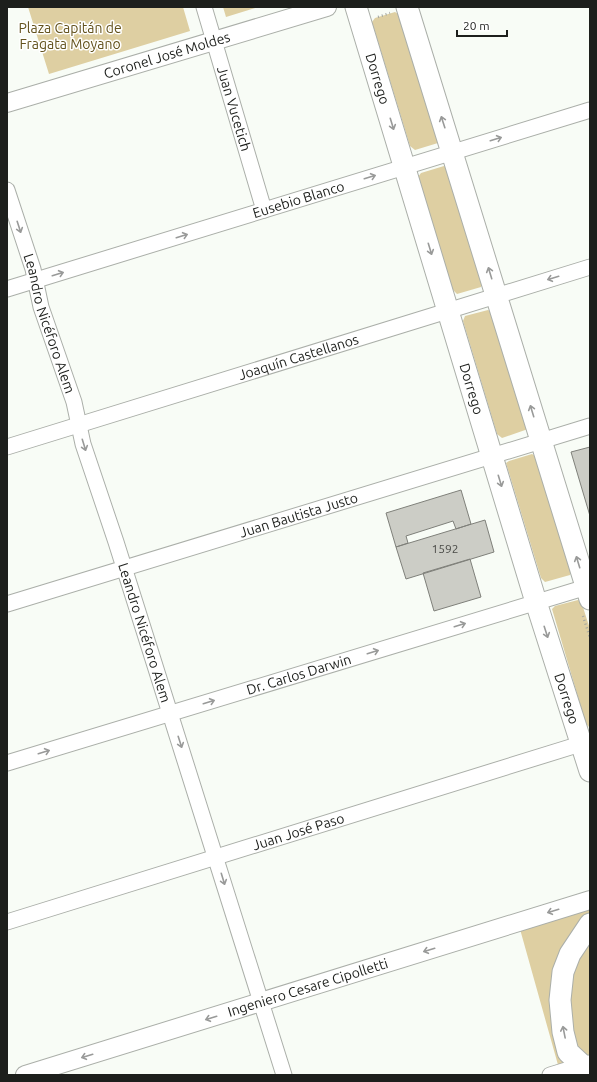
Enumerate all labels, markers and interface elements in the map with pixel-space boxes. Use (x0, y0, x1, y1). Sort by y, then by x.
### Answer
scale bar (457, 12, 507, 38)
text: 20 m (463, 19, 490, 32)
park label: Plaza Capitán de Fragata Moyano (18, 20, 122, 52)
street label: Coronel José Moldes (102, 29, 232, 82)
street label: Dorrego (362, 51, 393, 106)
street label: Juan Vucetich (214, 64, 254, 153)
one-way arrow (439, 116, 446, 129)
one-way arrow (389, 118, 396, 131)
one-way arrow (489, 135, 502, 142)
one-way arrow (363, 173, 376, 180)
street label: Eusebio Blanco (251, 178, 346, 221)
one-way arrow (16, 220, 23, 233)
one-way arrow (176, 231, 188, 239)
one-way arrow (427, 242, 434, 255)
street label: Leandro Nicéforo Alem (20, 251, 78, 395)
one-way arrow (486, 267, 493, 280)
one-way arrow (51, 270, 64, 277)
one-way arrow (546, 275, 559, 282)
street label: Joaquín Castellanos (236, 331, 361, 383)
street label: Dorrego (456, 361, 487, 416)
one-way arrow (528, 404, 535, 417)
one-way arrow (81, 438, 88, 451)
one-way arrow (497, 474, 504, 487)
street label: Juan Bautista Justo (238, 489, 360, 541)
house number: 1592 (431, 542, 459, 555)
one-way arrow (574, 556, 582, 568)
street label: Leandro Nicéforo Alem (115, 561, 174, 704)
one-way arrow (453, 621, 466, 628)
one-way arrow (543, 625, 550, 638)
one-way arrow (367, 648, 380, 655)
street label: Dr. Carlos Darwin (245, 651, 353, 698)
street label: Dorrego (551, 671, 582, 726)
one-way arrow (202, 698, 215, 705)
one-way arrow (176, 736, 184, 748)
one-way arrow (38, 748, 51, 755)
street label: Juan José Paso (250, 810, 346, 853)
one-way arrow (220, 873, 227, 886)
one-way arrow (546, 908, 559, 915)
one-way arrow (422, 947, 435, 954)
street label: Ingeniero Cesare Cipolletti (226, 955, 390, 1020)
one-way arrow (205, 1014, 217, 1022)
one-way arrow (560, 1026, 568, 1039)
one-way arrow (80, 1053, 93, 1060)

